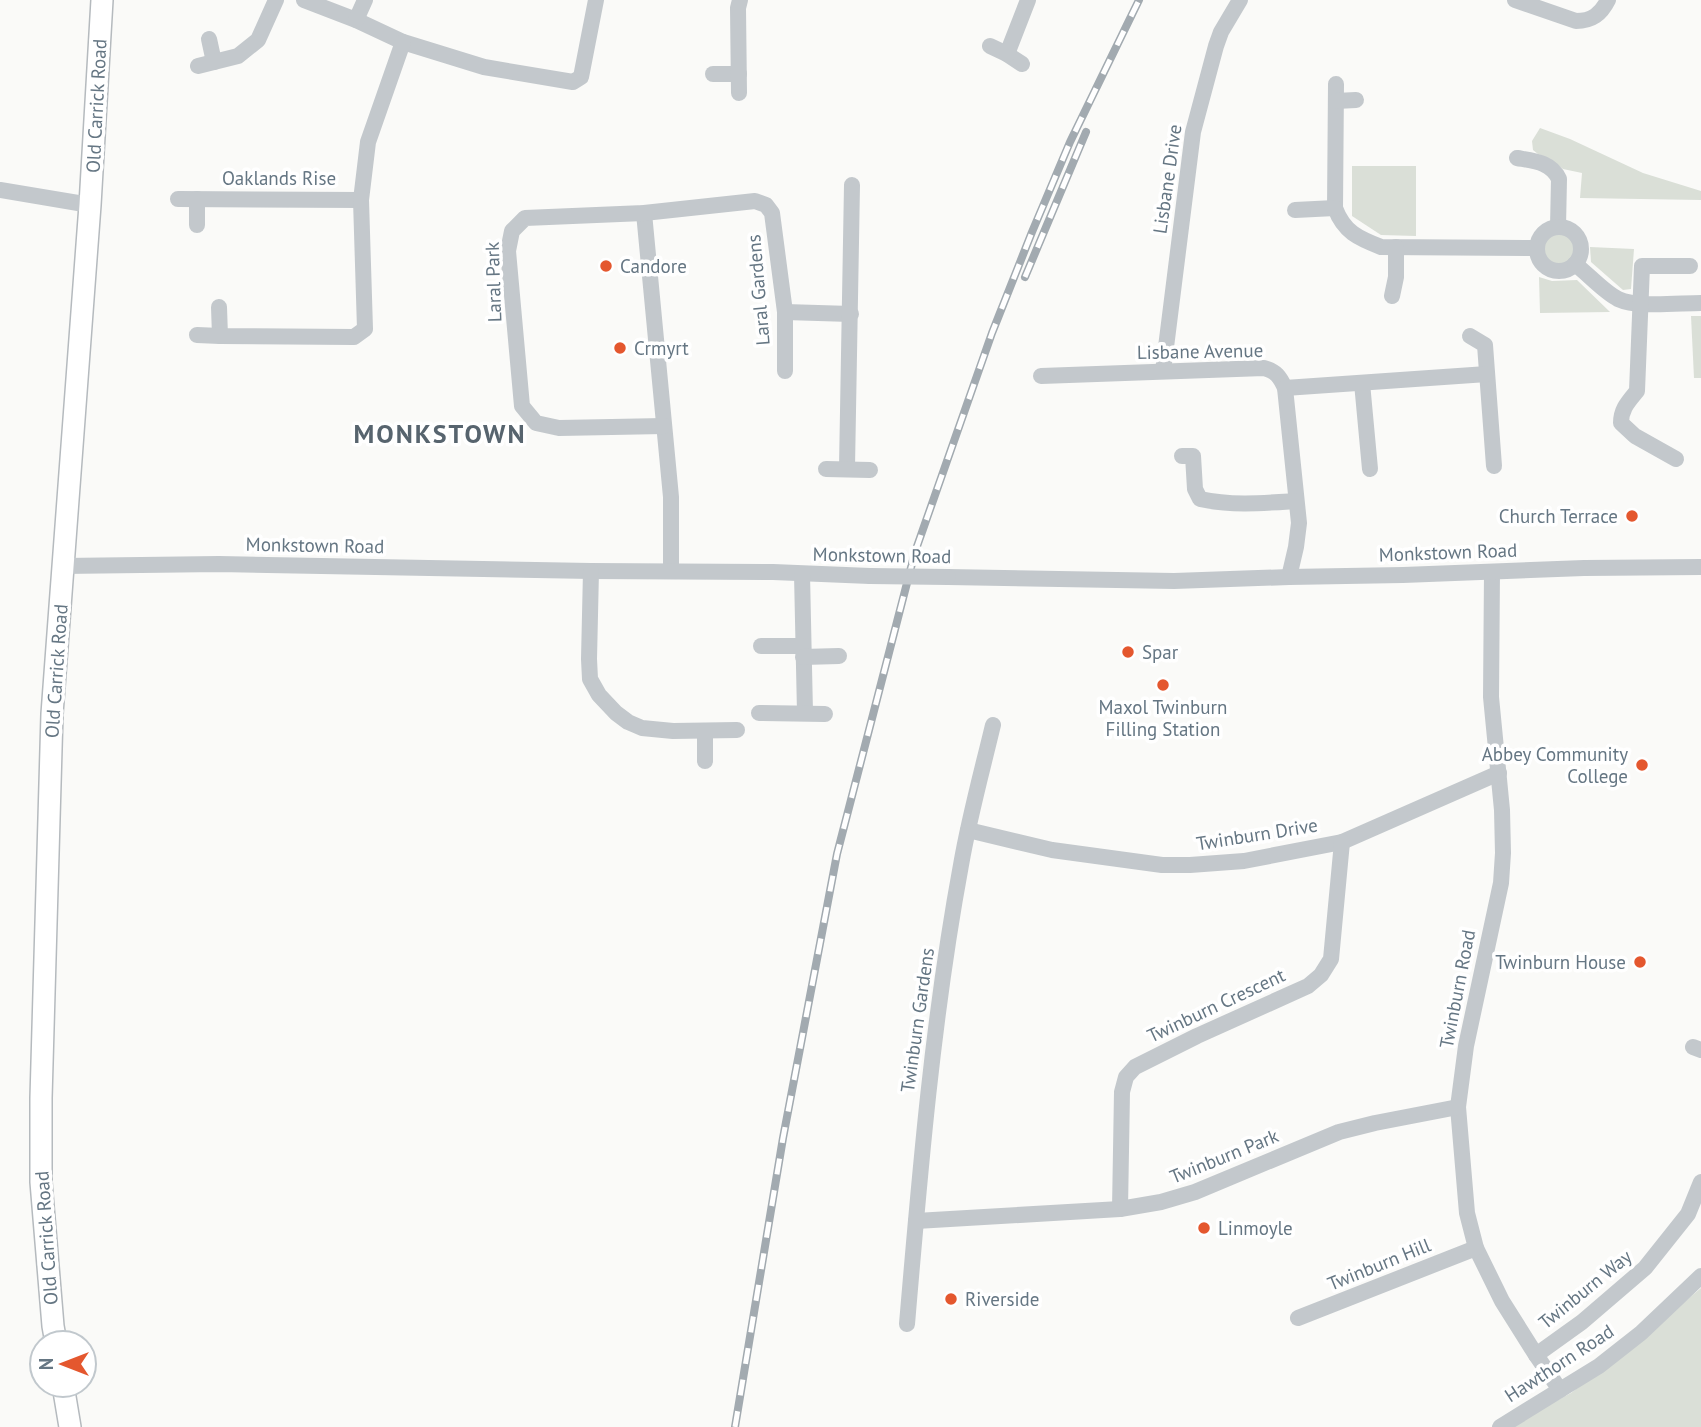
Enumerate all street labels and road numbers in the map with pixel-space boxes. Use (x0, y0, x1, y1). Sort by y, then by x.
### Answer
street label: Old Carrick Road (81, 38, 111, 174)
street label: Lisbane Drive (1147, 123, 1187, 235)
street label: Oaklands Rise (222, 166, 336, 190)
street label: Laral Gardens (741, 234, 775, 346)
street label: Laral Park (480, 241, 506, 323)
street label: Lisbane Avenue (1137, 338, 1263, 364)
street label: Monkstown Road (246, 532, 384, 558)
street label: Monkstown Road (1378, 538, 1518, 566)
street label: Monkstown Road (813, 542, 951, 568)
street label: Old Carrick Road (39, 603, 73, 739)
street label: Twinburn Drive (1195, 813, 1319, 855)
street label: Twinburn Road (1434, 928, 1480, 1050)
street label: Twinburn Gardens (895, 946, 939, 1094)
street label: Twinburn Crescent (1143, 962, 1289, 1047)
street label: Twinburn Park (1166, 1123, 1282, 1189)
street label: Old Carrick Road (29, 1170, 63, 1306)
street label: Twinburn Hill (1324, 1232, 1434, 1296)
street label: Twinburn Way (1534, 1244, 1637, 1334)
street label: Hawthorn Road (1500, 1319, 1618, 1407)

